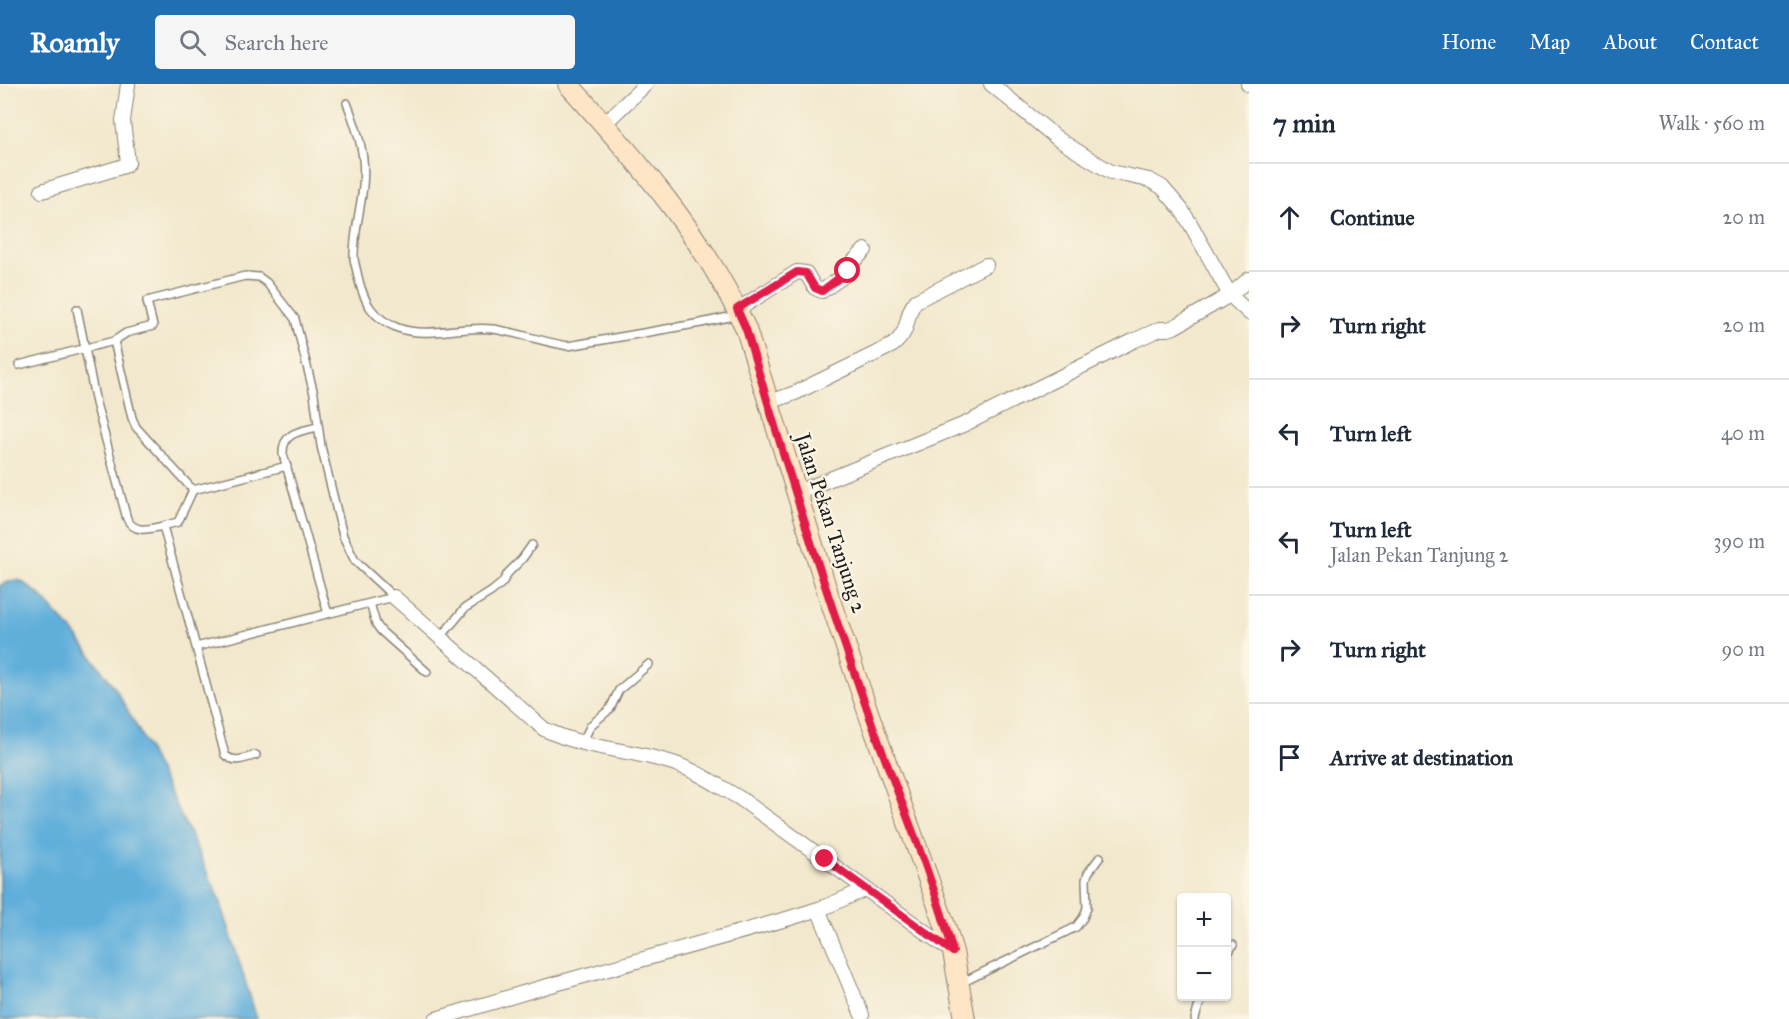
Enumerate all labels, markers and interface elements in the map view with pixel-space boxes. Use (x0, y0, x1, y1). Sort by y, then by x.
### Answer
search box (155, 15, 575, 69)
text: Roamly (30, 25, 119, 60)
icon: search (176, 26, 209, 59)
text: Search here (224, 29, 328, 56)
text: Home (1441, 29, 1496, 55)
text: Map (1529, 29, 1570, 55)
text: About (1603, 29, 1657, 55)
text: Contact (1690, 29, 1759, 55)
text: 7 min (1273, 107, 1336, 139)
text: Walk · 560 m (1659, 111, 1765, 135)
icon: ahead (1273, 201, 1306, 234)
text: Continue (1330, 204, 1415, 231)
text: 20 m (1722, 205, 1765, 229)
route start (834, 257, 860, 283)
icon: right (1273, 309, 1306, 342)
text: Turn right (1330, 312, 1426, 339)
text: 20 m (1722, 313, 1765, 337)
icon: left (1273, 417, 1306, 450)
text: Turn left (1330, 420, 1412, 447)
text: 40 m (1721, 421, 1765, 445)
street label: Jalan Pekan Tanjung 2 (789, 428, 873, 617)
text: Turn left (1330, 516, 1412, 543)
icon: left (1273, 525, 1306, 558)
text: 390 m (1714, 529, 1765, 553)
text: Jalan Pekan Tanjung 2 (1330, 543, 1509, 567)
icon: right (1273, 633, 1306, 666)
text: Turn right (1330, 636, 1426, 663)
text: 90 m (1722, 637, 1765, 661)
icon: arrive (1273, 741, 1306, 774)
text: Arrive at destination (1330, 744, 1513, 771)
route end (811, 845, 837, 871)
map controls (1177, 893, 1231, 1001)
button: + (1177, 893, 1231, 947)
button: − (1177, 947, 1231, 1001)

